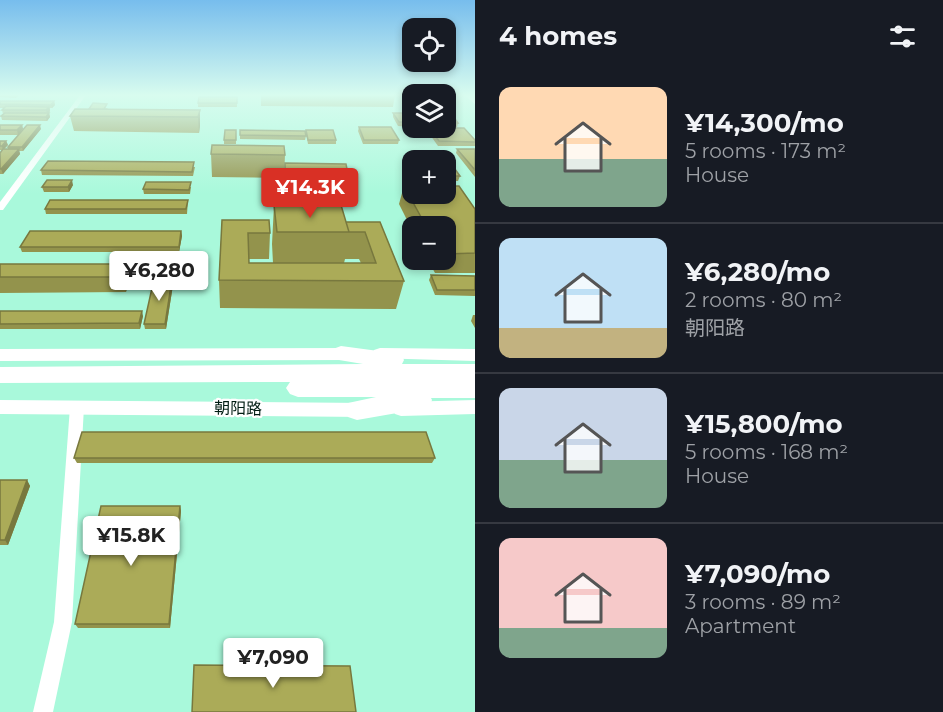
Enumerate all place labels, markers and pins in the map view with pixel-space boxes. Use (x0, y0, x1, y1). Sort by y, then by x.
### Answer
pin: ¥14.3K (261, 168, 359, 219)
pin: ¥6,280 (110, 251, 208, 302)
pin: ¥15.8K (82, 516, 180, 567)
pin: ¥7,090 (224, 638, 322, 689)

